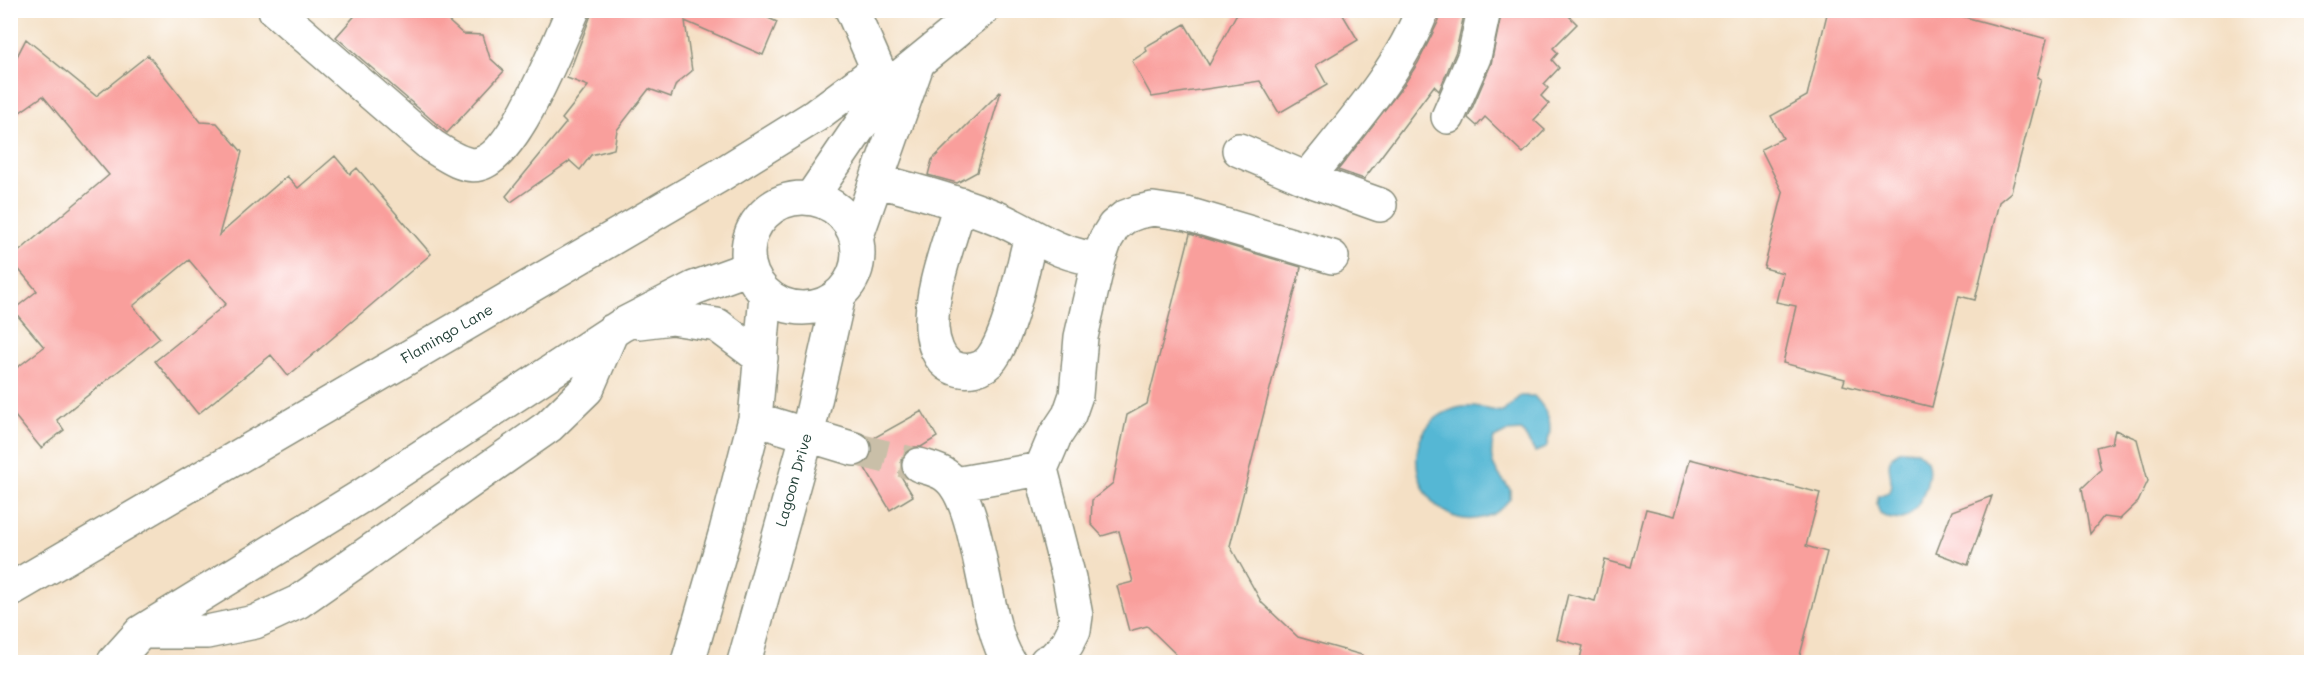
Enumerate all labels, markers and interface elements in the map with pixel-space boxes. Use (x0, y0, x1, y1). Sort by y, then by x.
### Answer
street label: Flamingo Lane (397, 299, 496, 368)
street label: Lagoon Drive (770, 431, 816, 529)

